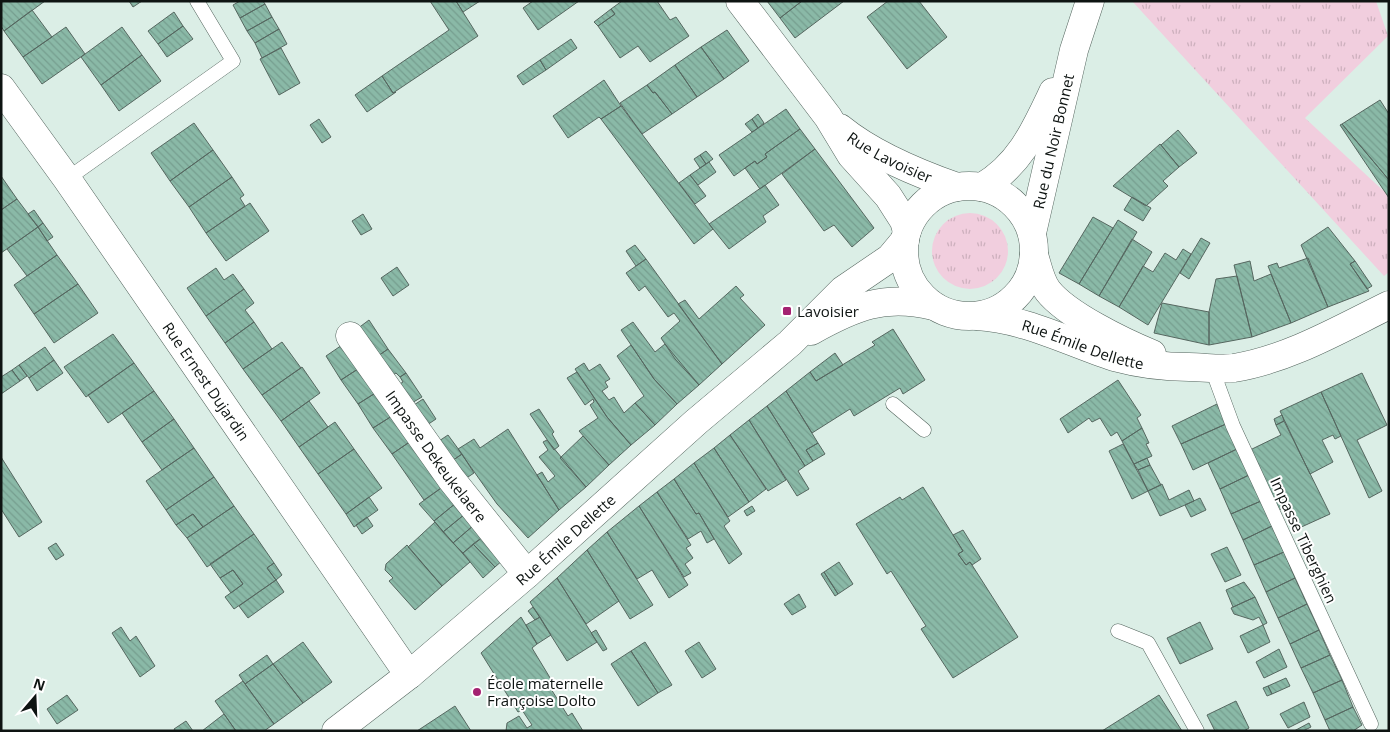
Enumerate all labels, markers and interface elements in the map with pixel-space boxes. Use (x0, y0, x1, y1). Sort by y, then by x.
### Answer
street label: Rue du Noir Bonnet (1028, 72, 1078, 211)
street label: Rue Lavoisier (843, 127, 935, 187)
place label: Lavoisier (797, 301, 859, 321)
marker: Lavoisier (781, 305, 793, 317)
street label: Rue Émile Dellette (1020, 315, 1145, 373)
street label: Rue Ernest Dujardin (158, 318, 254, 444)
street label: Impasse Dekeukelaere (381, 386, 491, 526)
street label: Impasse Tiberghien (1266, 474, 1342, 606)
street label: Rue Émile Dellette (511, 489, 620, 589)
north arrow (10, 672, 60, 722)
text: N (31, 673, 48, 695)
place label: École maternelle Françoise Dolto (487, 673, 603, 710)
marker: École maternelle Françoise Dolto (471, 686, 483, 698)

